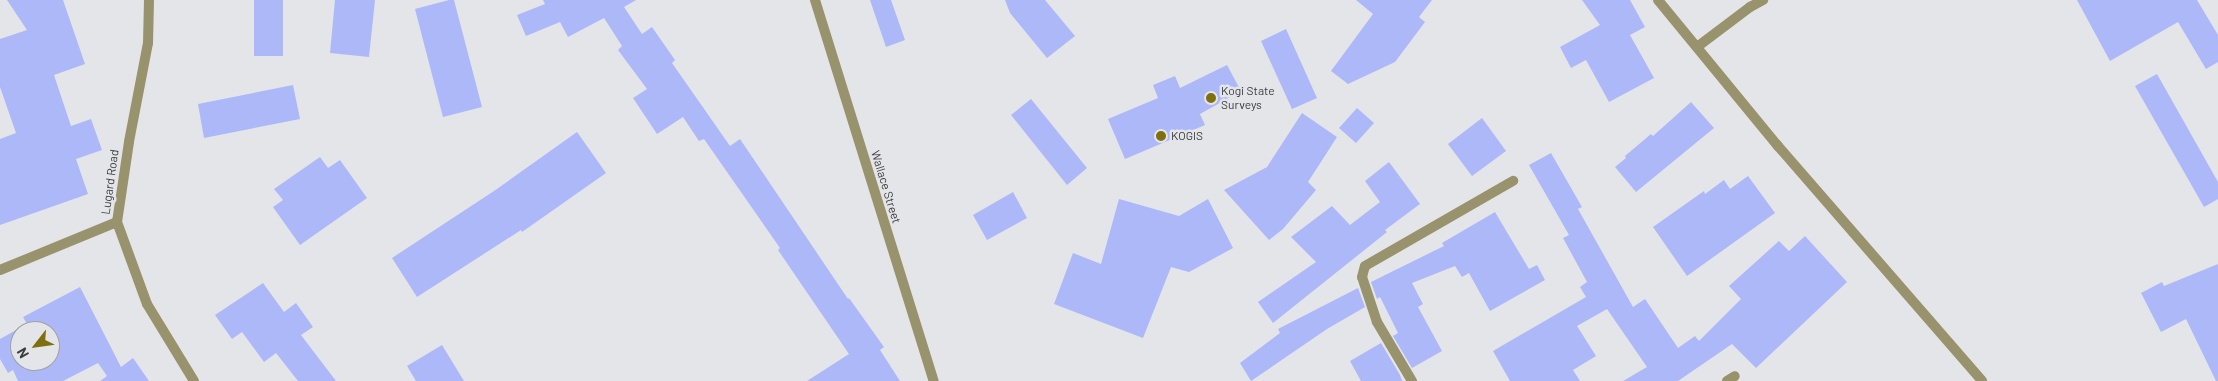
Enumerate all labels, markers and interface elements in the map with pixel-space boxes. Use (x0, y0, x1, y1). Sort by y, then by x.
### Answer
place label: Kogi State Surveys (1221, 84, 1275, 112)
marker: Kogi State Surveys (1205, 92, 1217, 104)
place label: KOGIS (1171, 129, 1203, 143)
marker: KOGIS (1155, 130, 1167, 142)
street label: Lugard Road (98, 149, 122, 215)
street label: Wallace Street (868, 149, 904, 225)
north arrow (10, 321, 60, 371)
text: N (13, 345, 32, 362)

